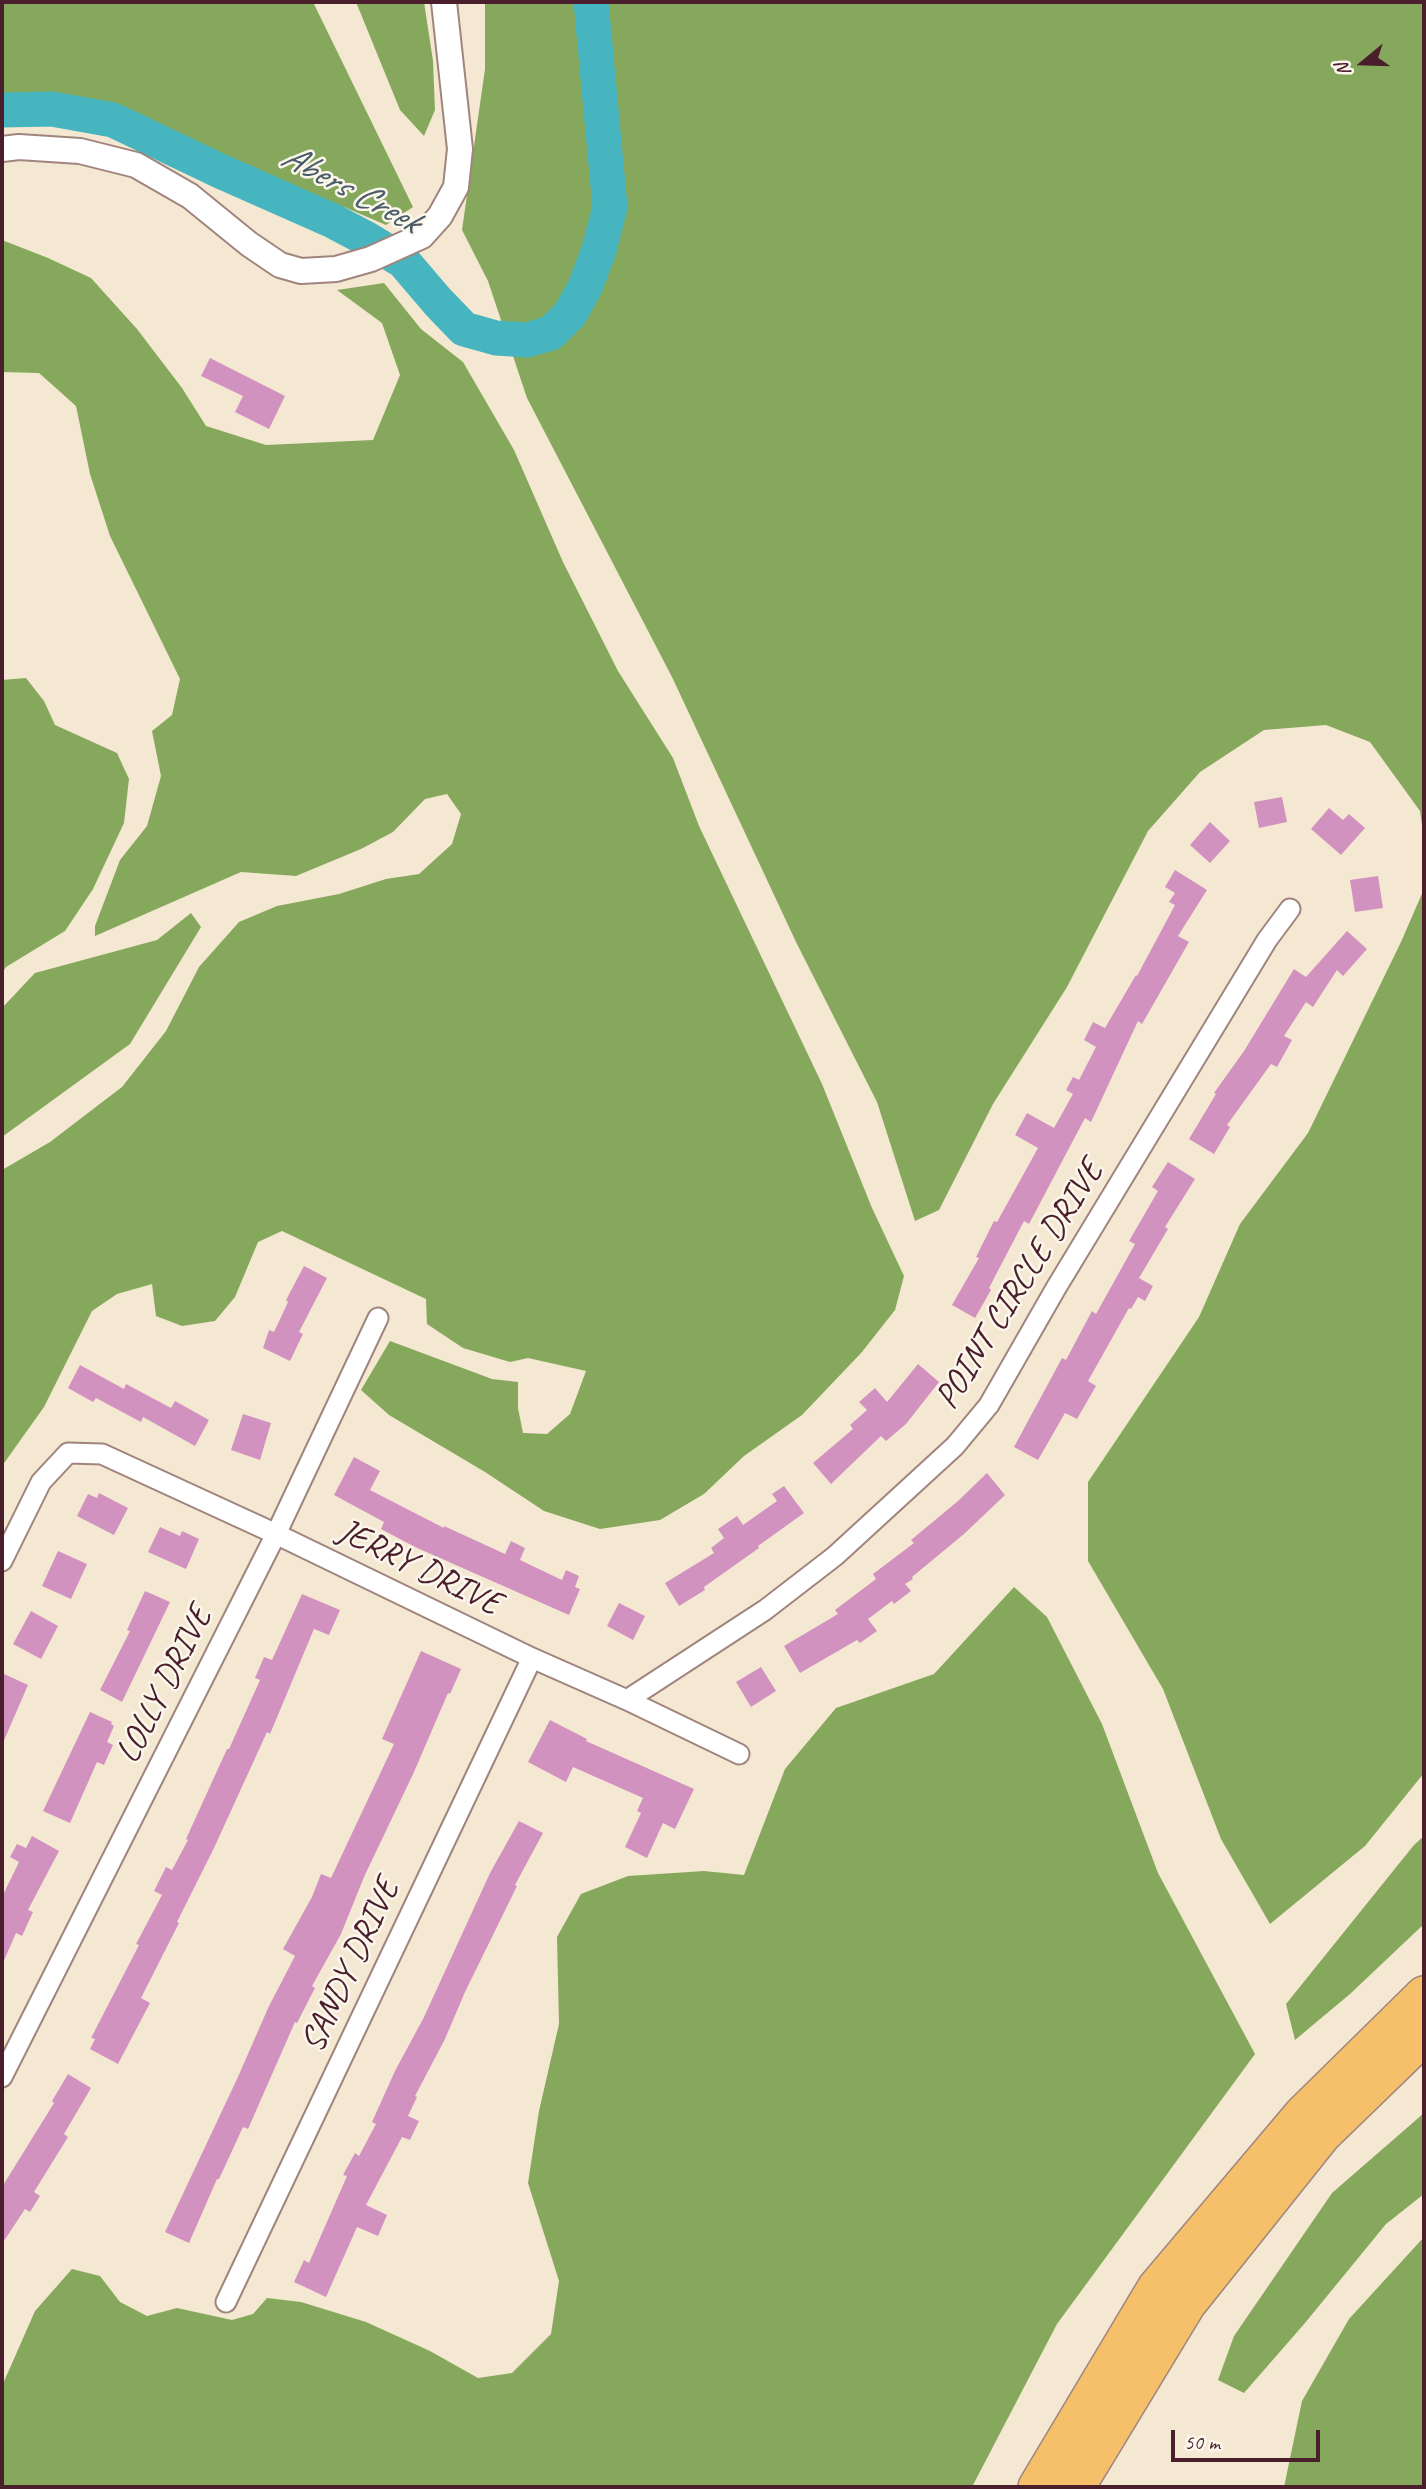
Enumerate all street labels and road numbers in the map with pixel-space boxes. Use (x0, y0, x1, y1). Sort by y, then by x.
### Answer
street label: POINT CIRCLE DRIVE (927, 1153, 1113, 1417)
street label: JERRY DRIVE (331, 1511, 507, 1625)
street label: LOLLY DRIVE (108, 1600, 222, 1770)
street label: SANDY DRIVE (293, 1873, 409, 2059)

